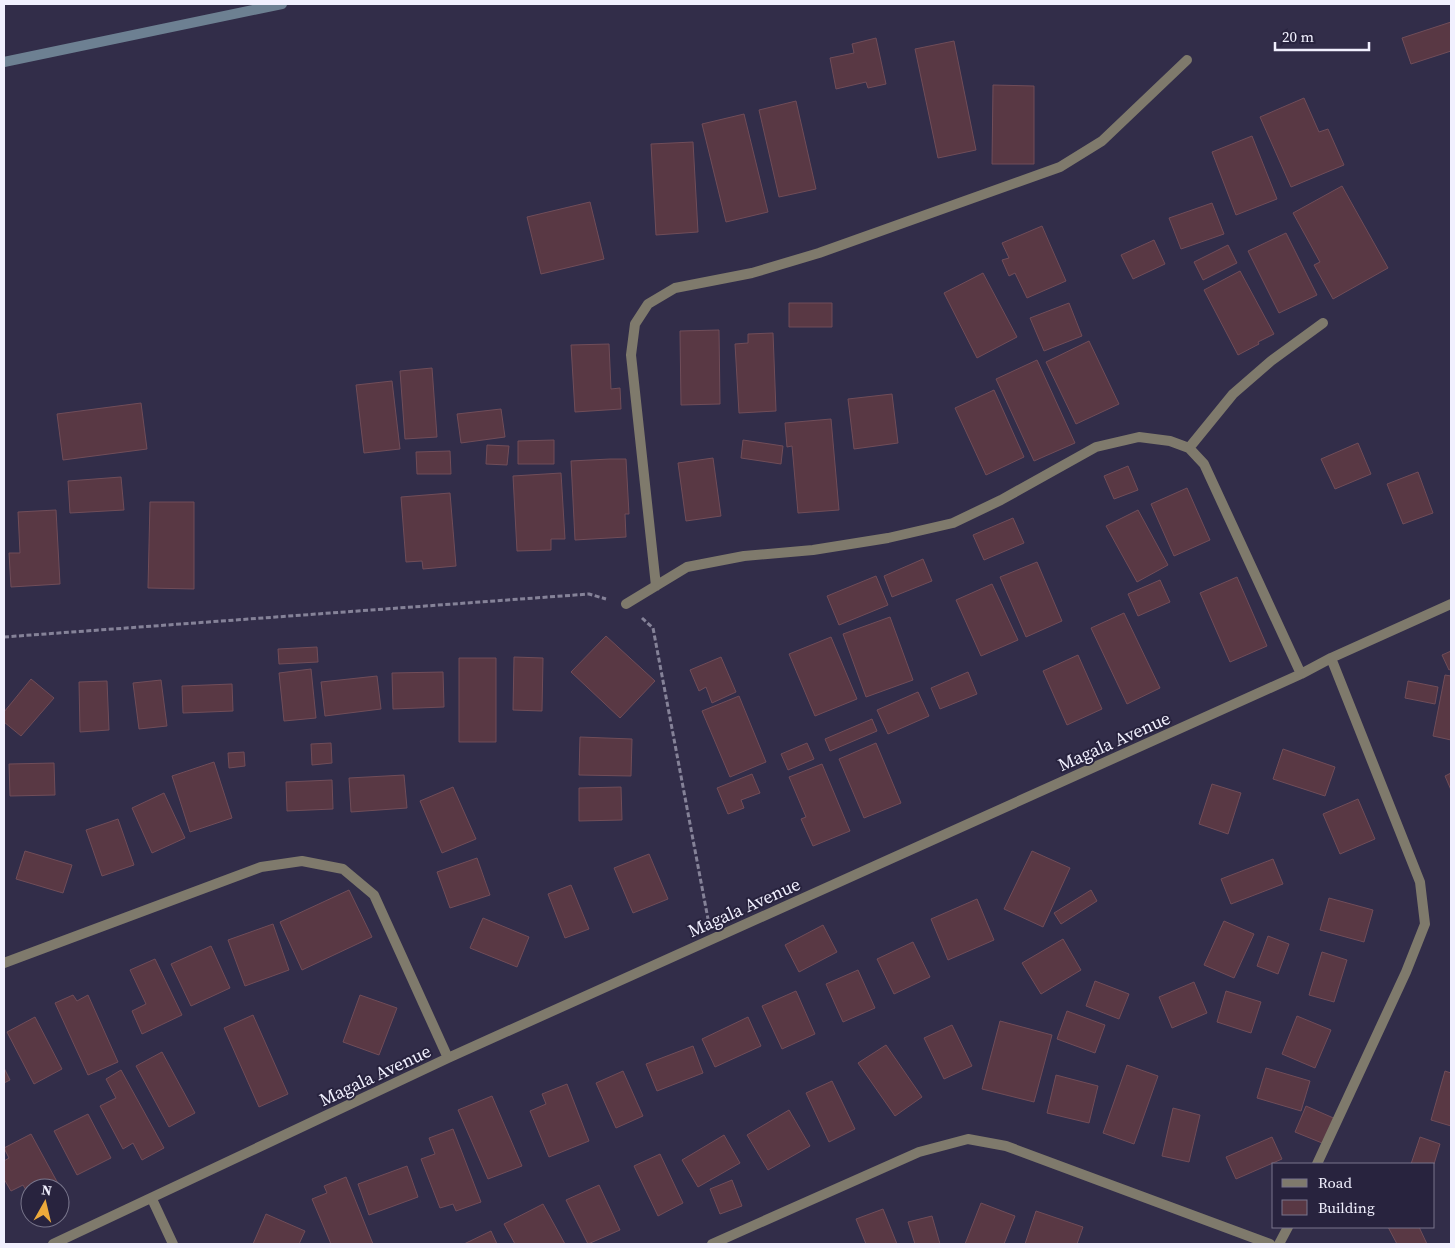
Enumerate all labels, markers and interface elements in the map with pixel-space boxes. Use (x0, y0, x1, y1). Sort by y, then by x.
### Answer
scale bar (1275, 20, 1369, 52)
text: 20 m (1282, 26, 1314, 47)
street label: Magala Avenue (1054, 705, 1174, 777)
street label: Magala Avenue (684, 871, 804, 943)
street label: Magala Avenue (315, 1038, 435, 1112)
legend (1272, 1163, 1435, 1228)
text: Road (1318, 1172, 1352, 1193)
north arrow (20, 1178, 70, 1228)
text: N (40, 1180, 53, 1201)
text: Building (1318, 1197, 1375, 1218)

